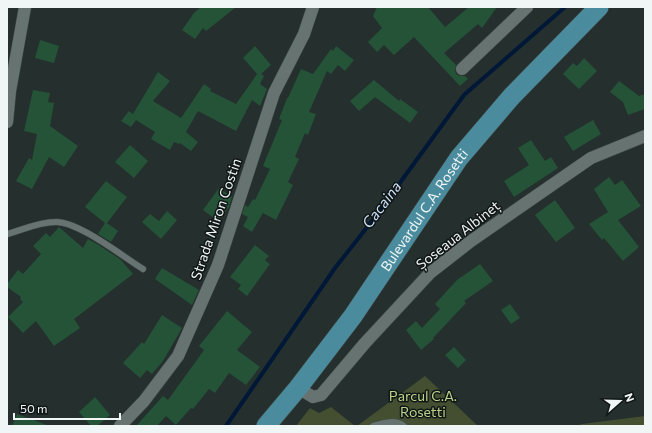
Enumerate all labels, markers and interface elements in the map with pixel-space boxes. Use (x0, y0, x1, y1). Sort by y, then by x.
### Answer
street label: Bulevardul C.A. Rosetti (377, 145, 471, 274)
street label: Strada Miron Costin (187, 156, 244, 282)
water label: Cacaina (358, 177, 405, 231)
street label: Șoseaua Albineț (412, 197, 504, 273)
north arrow (600, 381, 640, 421)
park label: Parcul C.A. Rosetti (389, 387, 457, 420)
text: N (622, 391, 637, 404)
scale bar (14, 395, 120, 421)
text: 50 m (20, 401, 48, 415)

